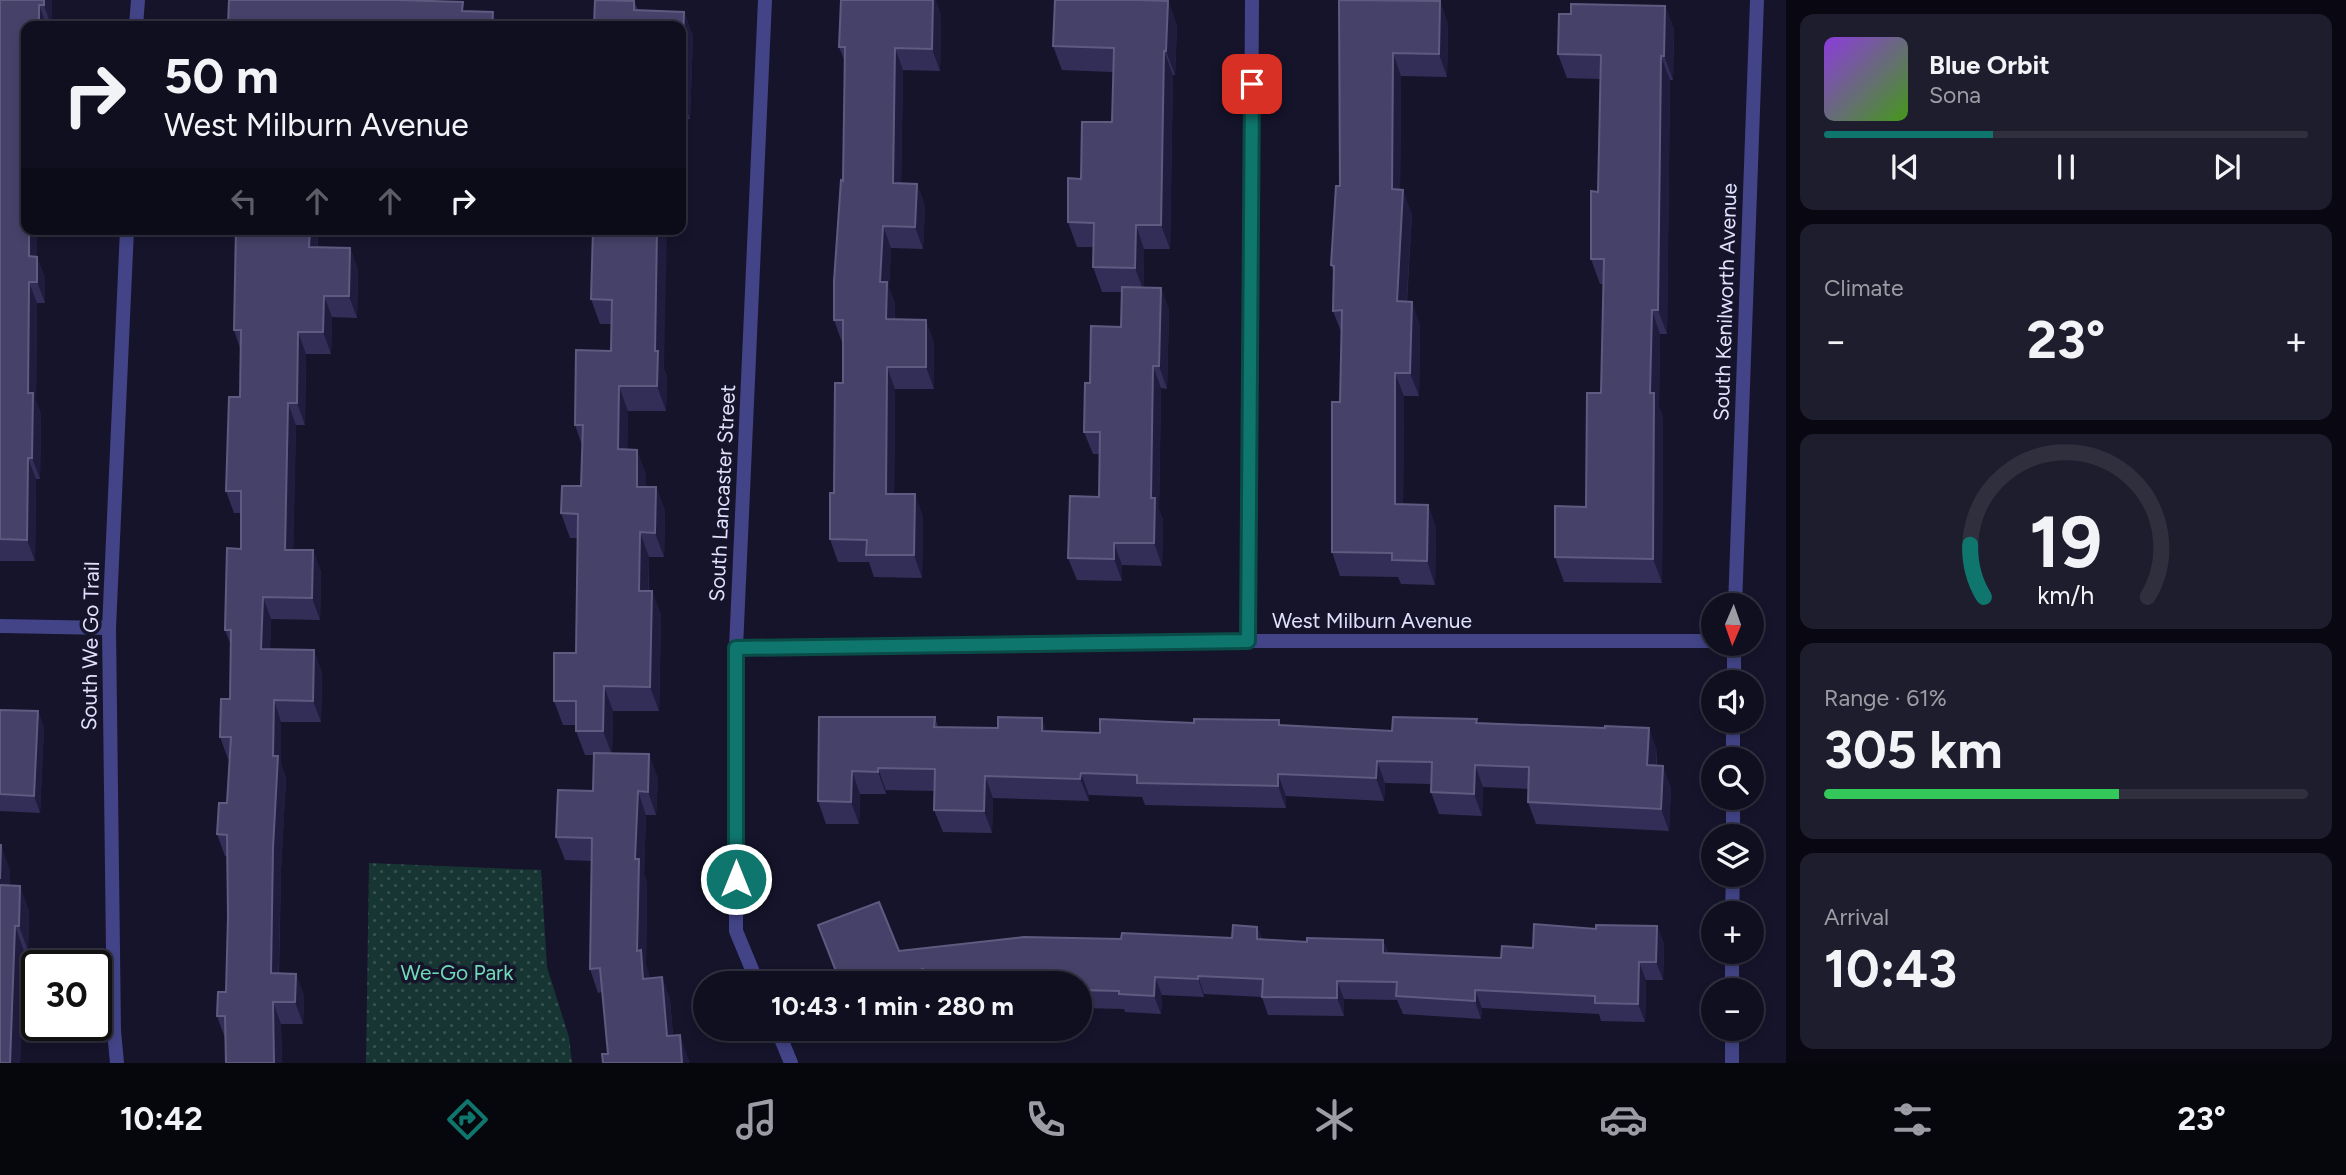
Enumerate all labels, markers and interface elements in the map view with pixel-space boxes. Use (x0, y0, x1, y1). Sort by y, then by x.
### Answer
text: 50 m (164, 46, 279, 105)
icon: right (49, 49, 140, 140)
text: Blue Orbit (1929, 49, 2050, 81)
pin (1222, 54, 1282, 114)
icon: arrive (1233, 65, 1271, 103)
text: Sona (1929, 81, 1981, 109)
text: West Milburn Avenue (164, 106, 469, 144)
icon: previous (1886, 148, 1924, 186)
icon: pause (2047, 148, 2085, 186)
icon: next (2208, 148, 2246, 186)
icon: left (225, 182, 263, 220)
icon: ahead (298, 182, 336, 220)
icon: ahead (371, 182, 409, 220)
icon: right (444, 182, 482, 220)
street label: South Kenilworth Avenue (1708, 182, 1742, 422)
text: Climate (1824, 274, 1903, 302)
text: 23° (2027, 309, 2105, 371)
text: − (1824, 318, 1848, 364)
text: + (2284, 318, 2308, 364)
street label: South Lancaster Street (704, 384, 740, 602)
text: 19 (2030, 499, 2102, 586)
street label: South We Go Trail (76, 561, 104, 731)
text: km/h (2037, 580, 2095, 610)
north arrow (1701, 593, 1764, 656)
map controls (1701, 593, 1764, 1041)
street label: West Milburn Avenue (1272, 608, 1472, 633)
button: sound (1701, 670, 1764, 733)
text: Range · 61% (1824, 684, 1947, 712)
text: 305 km (1824, 719, 2003, 781)
button: search (1701, 747, 1764, 810)
button: layers (1701, 824, 1764, 887)
position arrow (699, 842, 773, 916)
button: + (1701, 901, 1764, 964)
text: Arrival (1824, 903, 1889, 931)
text: 10:43 (1824, 938, 1957, 1000)
speed limit sign: 30 (21, 950, 112, 1041)
park label: We-Go Park (401, 960, 514, 985)
button: − (1701, 978, 1764, 1041)
text: 10:43 · 1 min · 280 m (771, 990, 1014, 1022)
icon: directions (443, 1095, 492, 1144)
icon: music (732, 1095, 781, 1144)
icon: phone (1021, 1095, 1070, 1144)
icon: climate (1310, 1095, 1359, 1144)
icon: car (1599, 1095, 1648, 1144)
icon: filters (1888, 1095, 1937, 1144)
text: 10:42 (120, 1100, 203, 1138)
text: 23° (2177, 1100, 2226, 1138)

